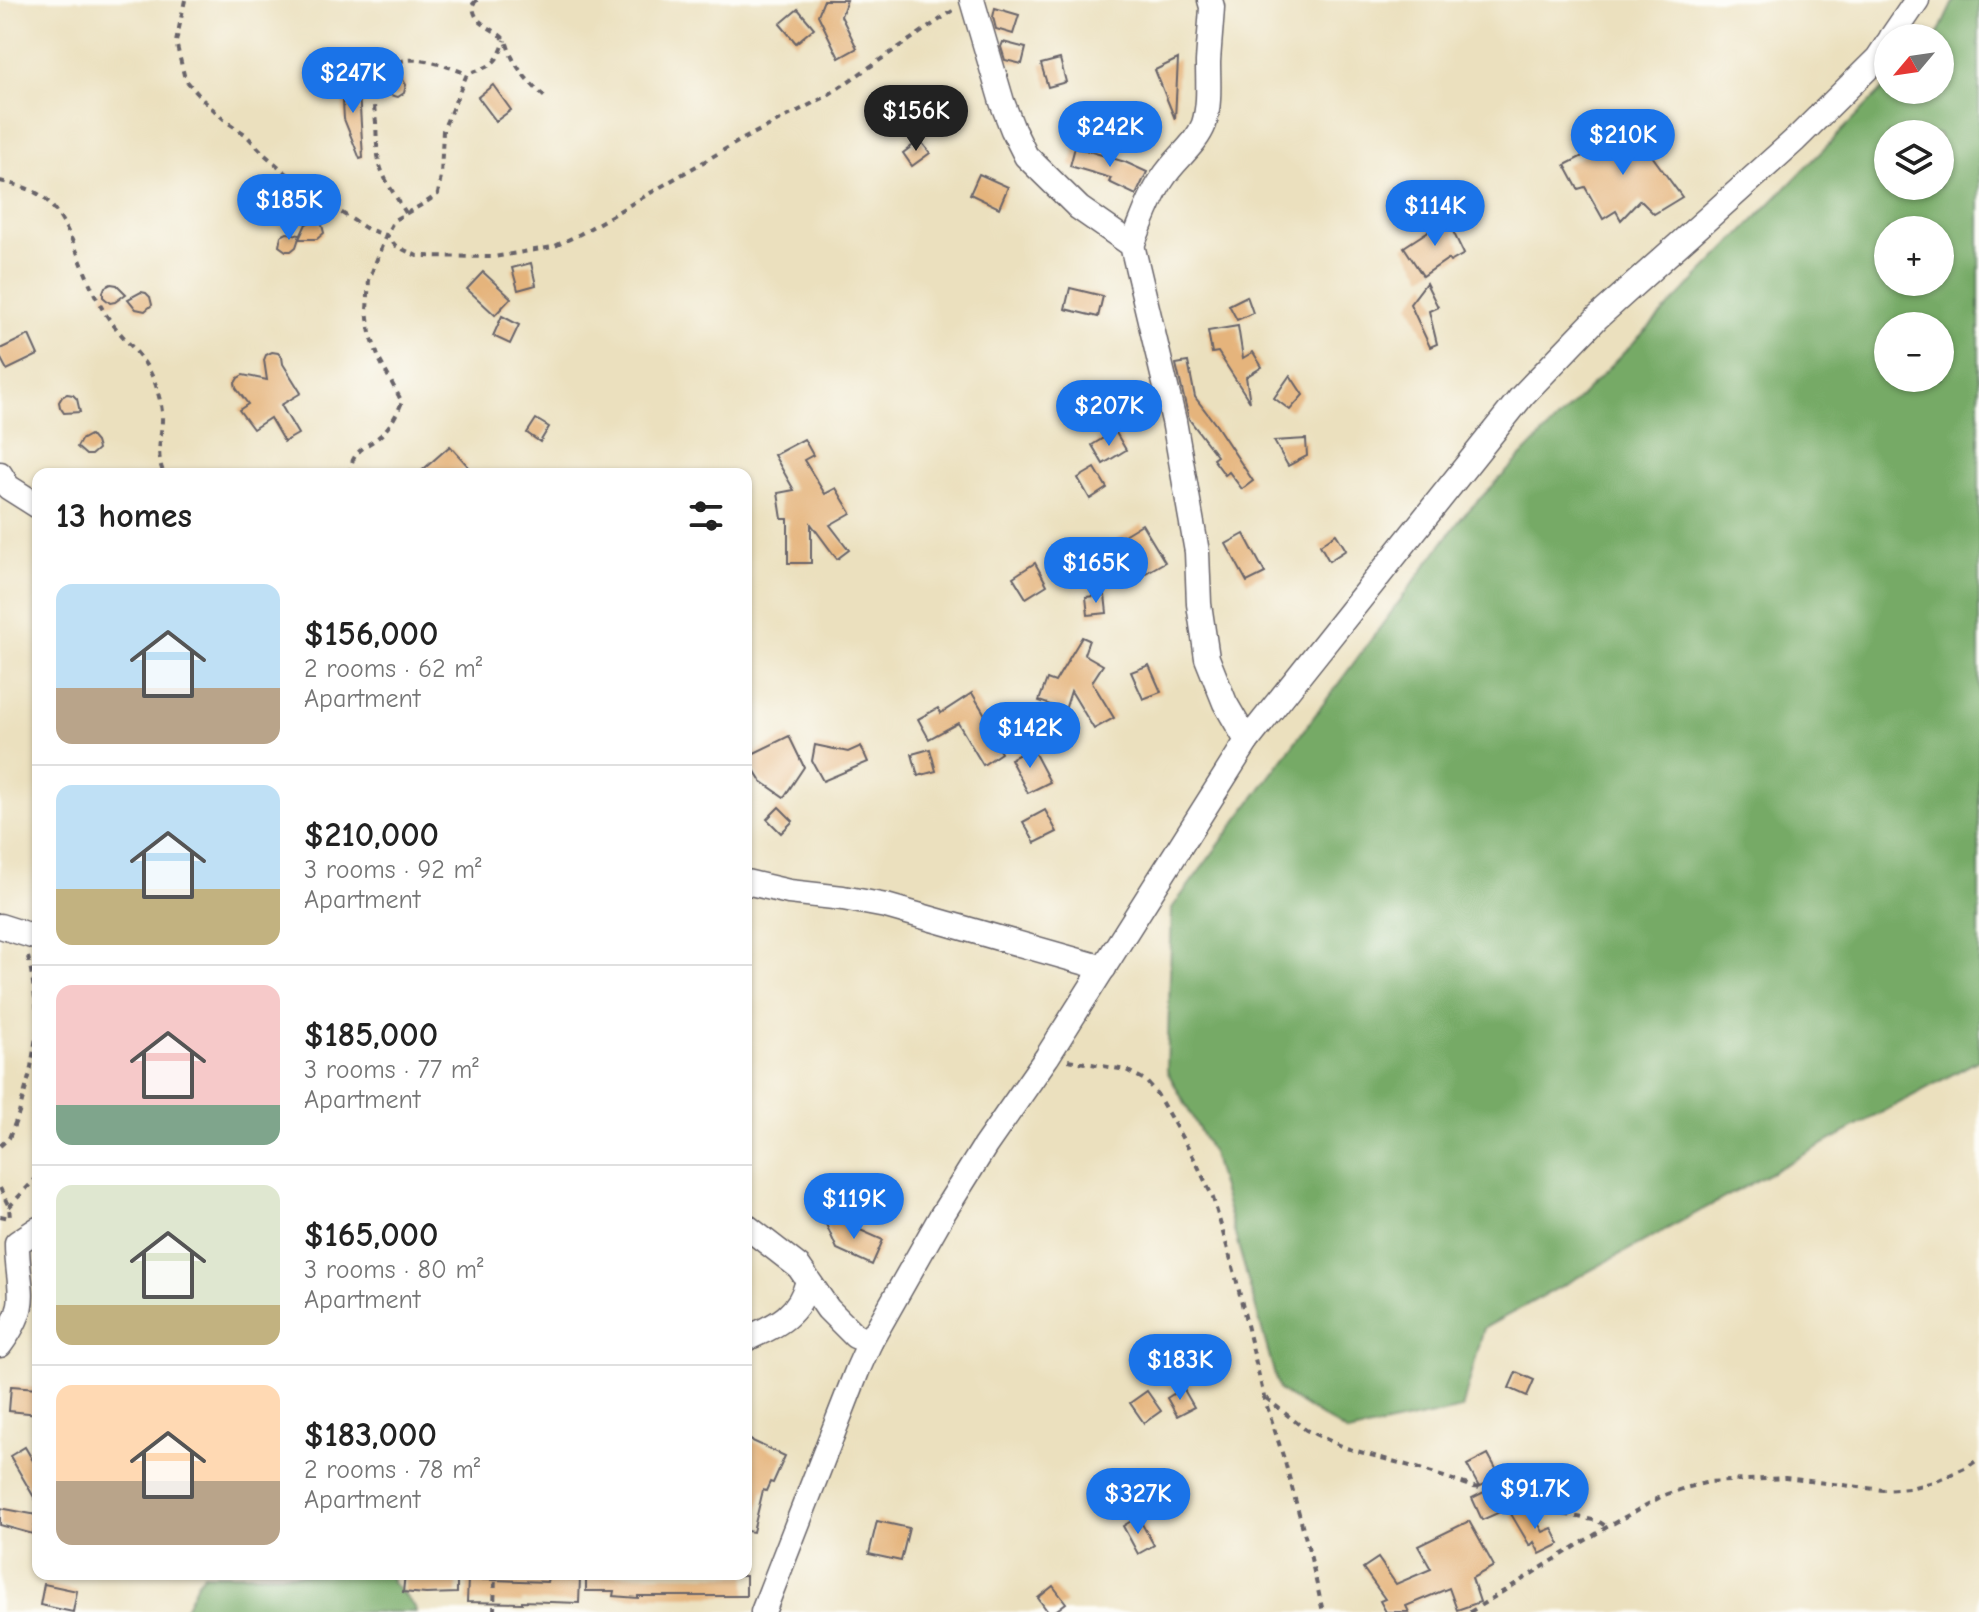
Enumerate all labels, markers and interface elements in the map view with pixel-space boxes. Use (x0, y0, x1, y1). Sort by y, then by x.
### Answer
north arrow (1874, 24, 1954, 104)
map controls (1874, 24, 1954, 392)
pin: $247K (297, 47, 409, 115)
text: $247K (320, 58, 386, 88)
pin: $156K (860, 85, 972, 153)
text: $156K (882, 96, 950, 126)
pin: $242K (1054, 101, 1166, 169)
pin: $210K (1567, 109, 1679, 177)
text: $242K (1076, 112, 1144, 142)
text: $210K (1589, 120, 1657, 150)
button: layers (1874, 120, 1954, 200)
pin: $185K (233, 174, 345, 242)
pin: $114K (1379, 180, 1491, 248)
text: $185K (255, 185, 323, 215)
text: $114K (1404, 191, 1466, 221)
button: + (1874, 216, 1954, 296)
button: − (1874, 312, 1954, 392)
pin: $207K (1053, 380, 1165, 448)
text: $207K (1074, 391, 1144, 421)
icon: filters (684, 494, 728, 538)
text: 13 homes (56, 496, 192, 536)
pin: $165K (1040, 537, 1152, 605)
text: $165K (1062, 548, 1130, 578)
text: $156,000 (304, 614, 439, 654)
icon: home (120, 616, 216, 712)
text: 2 rooms · 62 m² (304, 654, 482, 684)
text: Apartment (304, 684, 420, 714)
pin: $142K (974, 702, 1086, 770)
text: $142K (997, 713, 1063, 743)
text: $210,000 (304, 815, 439, 855)
icon: home (120, 817, 216, 913)
text: 3 rooms · 92 m² (304, 855, 482, 885)
text: Apartment (304, 885, 420, 915)
text: $185,000 (304, 1015, 438, 1055)
icon: home (120, 1017, 216, 1113)
text: 3 rooms · 77 m² (304, 1055, 479, 1085)
text: Apartment (304, 1085, 420, 1115)
pin: $119K (798, 1173, 910, 1241)
text: $119K (822, 1184, 886, 1214)
text: $165,000 (304, 1215, 439, 1255)
icon: home (120, 1217, 216, 1313)
text: 3 rooms · 80 m² (304, 1255, 483, 1285)
text: Apartment (304, 1285, 420, 1315)
pin: $183K (1124, 1334, 1236, 1402)
text: $183K (1147, 1345, 1213, 1375)
text: $183,000 (304, 1415, 437, 1455)
icon: home (120, 1417, 216, 1513)
text: 2 rooms · 78 m² (304, 1455, 480, 1485)
pin: $91.7K (1470, 1463, 1600, 1531)
pin: $327K (1082, 1468, 1194, 1536)
text: $91.7K (1500, 1474, 1570, 1504)
text: $327K (1104, 1479, 1172, 1509)
text: Apartment (304, 1485, 420, 1515)

